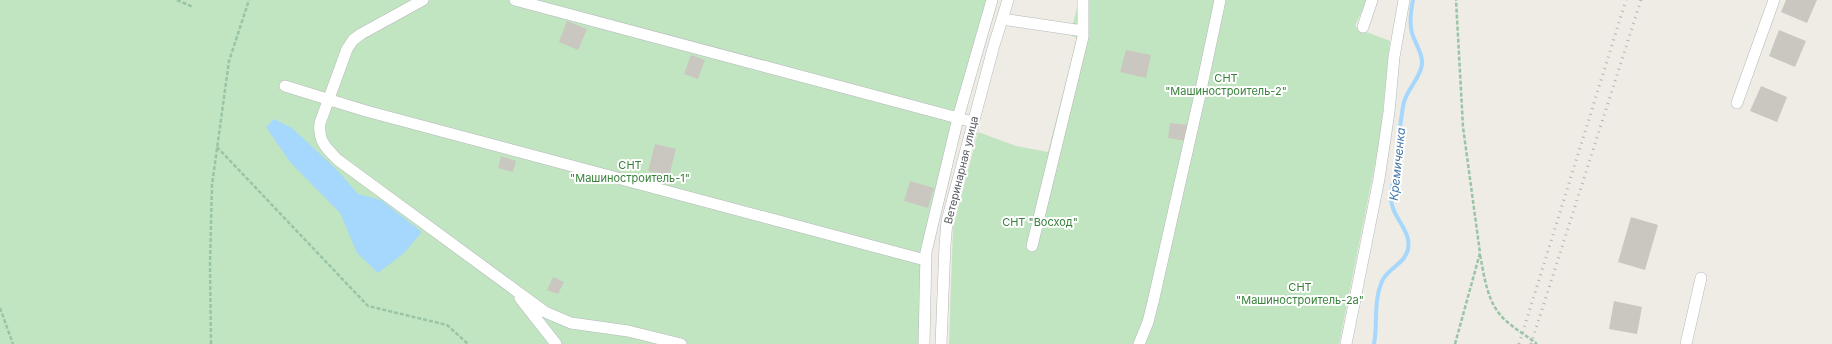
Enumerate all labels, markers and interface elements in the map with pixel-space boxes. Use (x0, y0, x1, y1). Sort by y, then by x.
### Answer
park label: СНТ "Машиностроитель-2" (1165, 71, 1287, 98)
street label: Ветеринарная улица (941, 115, 981, 225)
water label: Кремиченка (1386, 127, 1408, 201)
park label: СНТ "Машиностроитель-1" (570, 158, 690, 185)
park label: СНТ "Восход" (1002, 215, 1078, 229)
park label: СНТ "Машиностроитель-2а" (1236, 280, 1364, 307)

